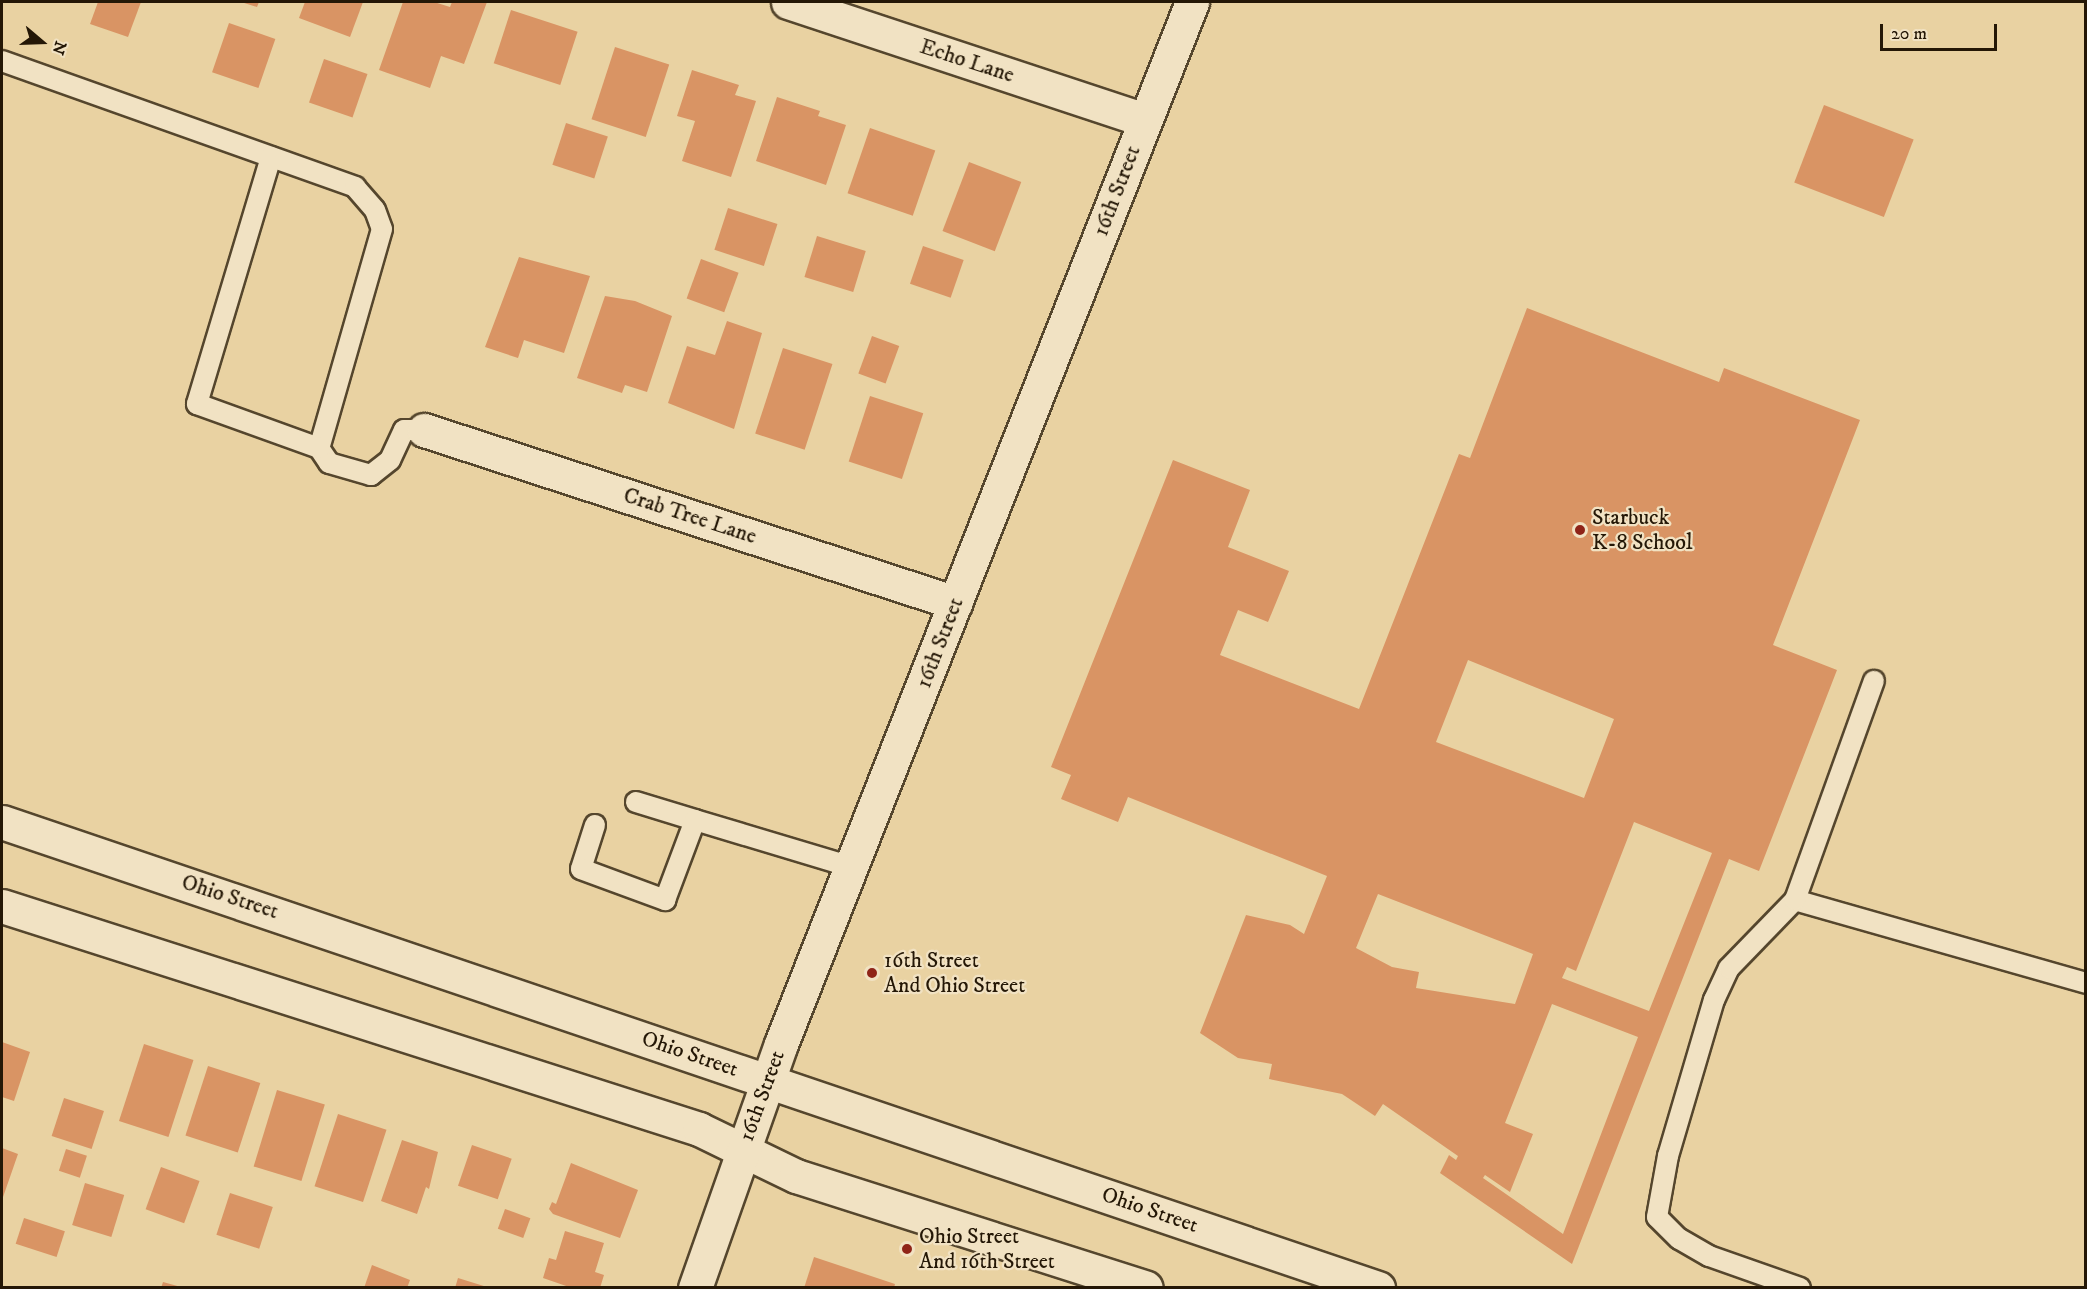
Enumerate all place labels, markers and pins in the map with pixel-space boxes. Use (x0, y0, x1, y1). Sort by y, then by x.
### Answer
place label: Starbuck K-8 School (1592, 504, 1693, 556)
marker: Starbuck K-8 School (1573, 523, 1587, 537)
place label: 16th Street And Ohio Street (884, 947, 1025, 998)
marker: 16th Street And Ohio Street (865, 966, 879, 980)
place label: Ohio Street And 16th Street (919, 1223, 1055, 1274)
marker: Ohio Street And 16th Street (900, 1242, 914, 1256)

